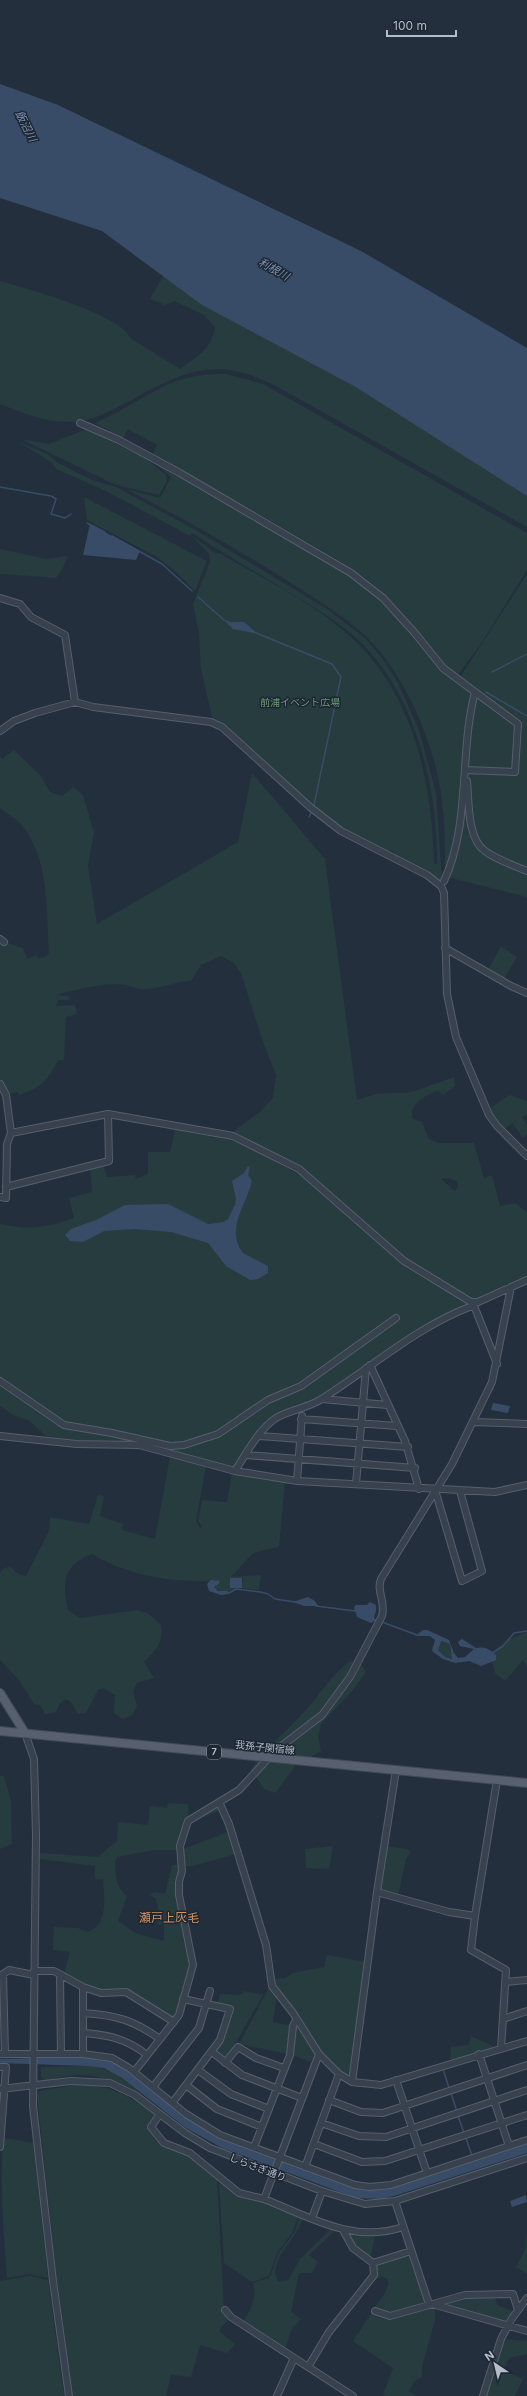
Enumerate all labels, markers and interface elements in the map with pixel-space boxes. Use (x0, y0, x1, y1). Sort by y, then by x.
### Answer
scale bar (387, 12, 456, 38)
text: 100 m (393, 18, 427, 33)
water label: 飯沼川 (12, 108, 40, 145)
water label: 利根川 (256, 255, 293, 284)
park label: 前浦イベント広場 (260, 696, 340, 708)
street label: 我孫子関宿線 (235, 1738, 295, 1756)
road number: 7 (207, 1745, 221, 1759)
district label: 瀬戸上灰毛 (139, 1910, 199, 1925)
street label: しらさぎ通り (228, 2151, 288, 2183)
north arrow (475, 2344, 515, 2384)
text: N (482, 2348, 497, 2364)

